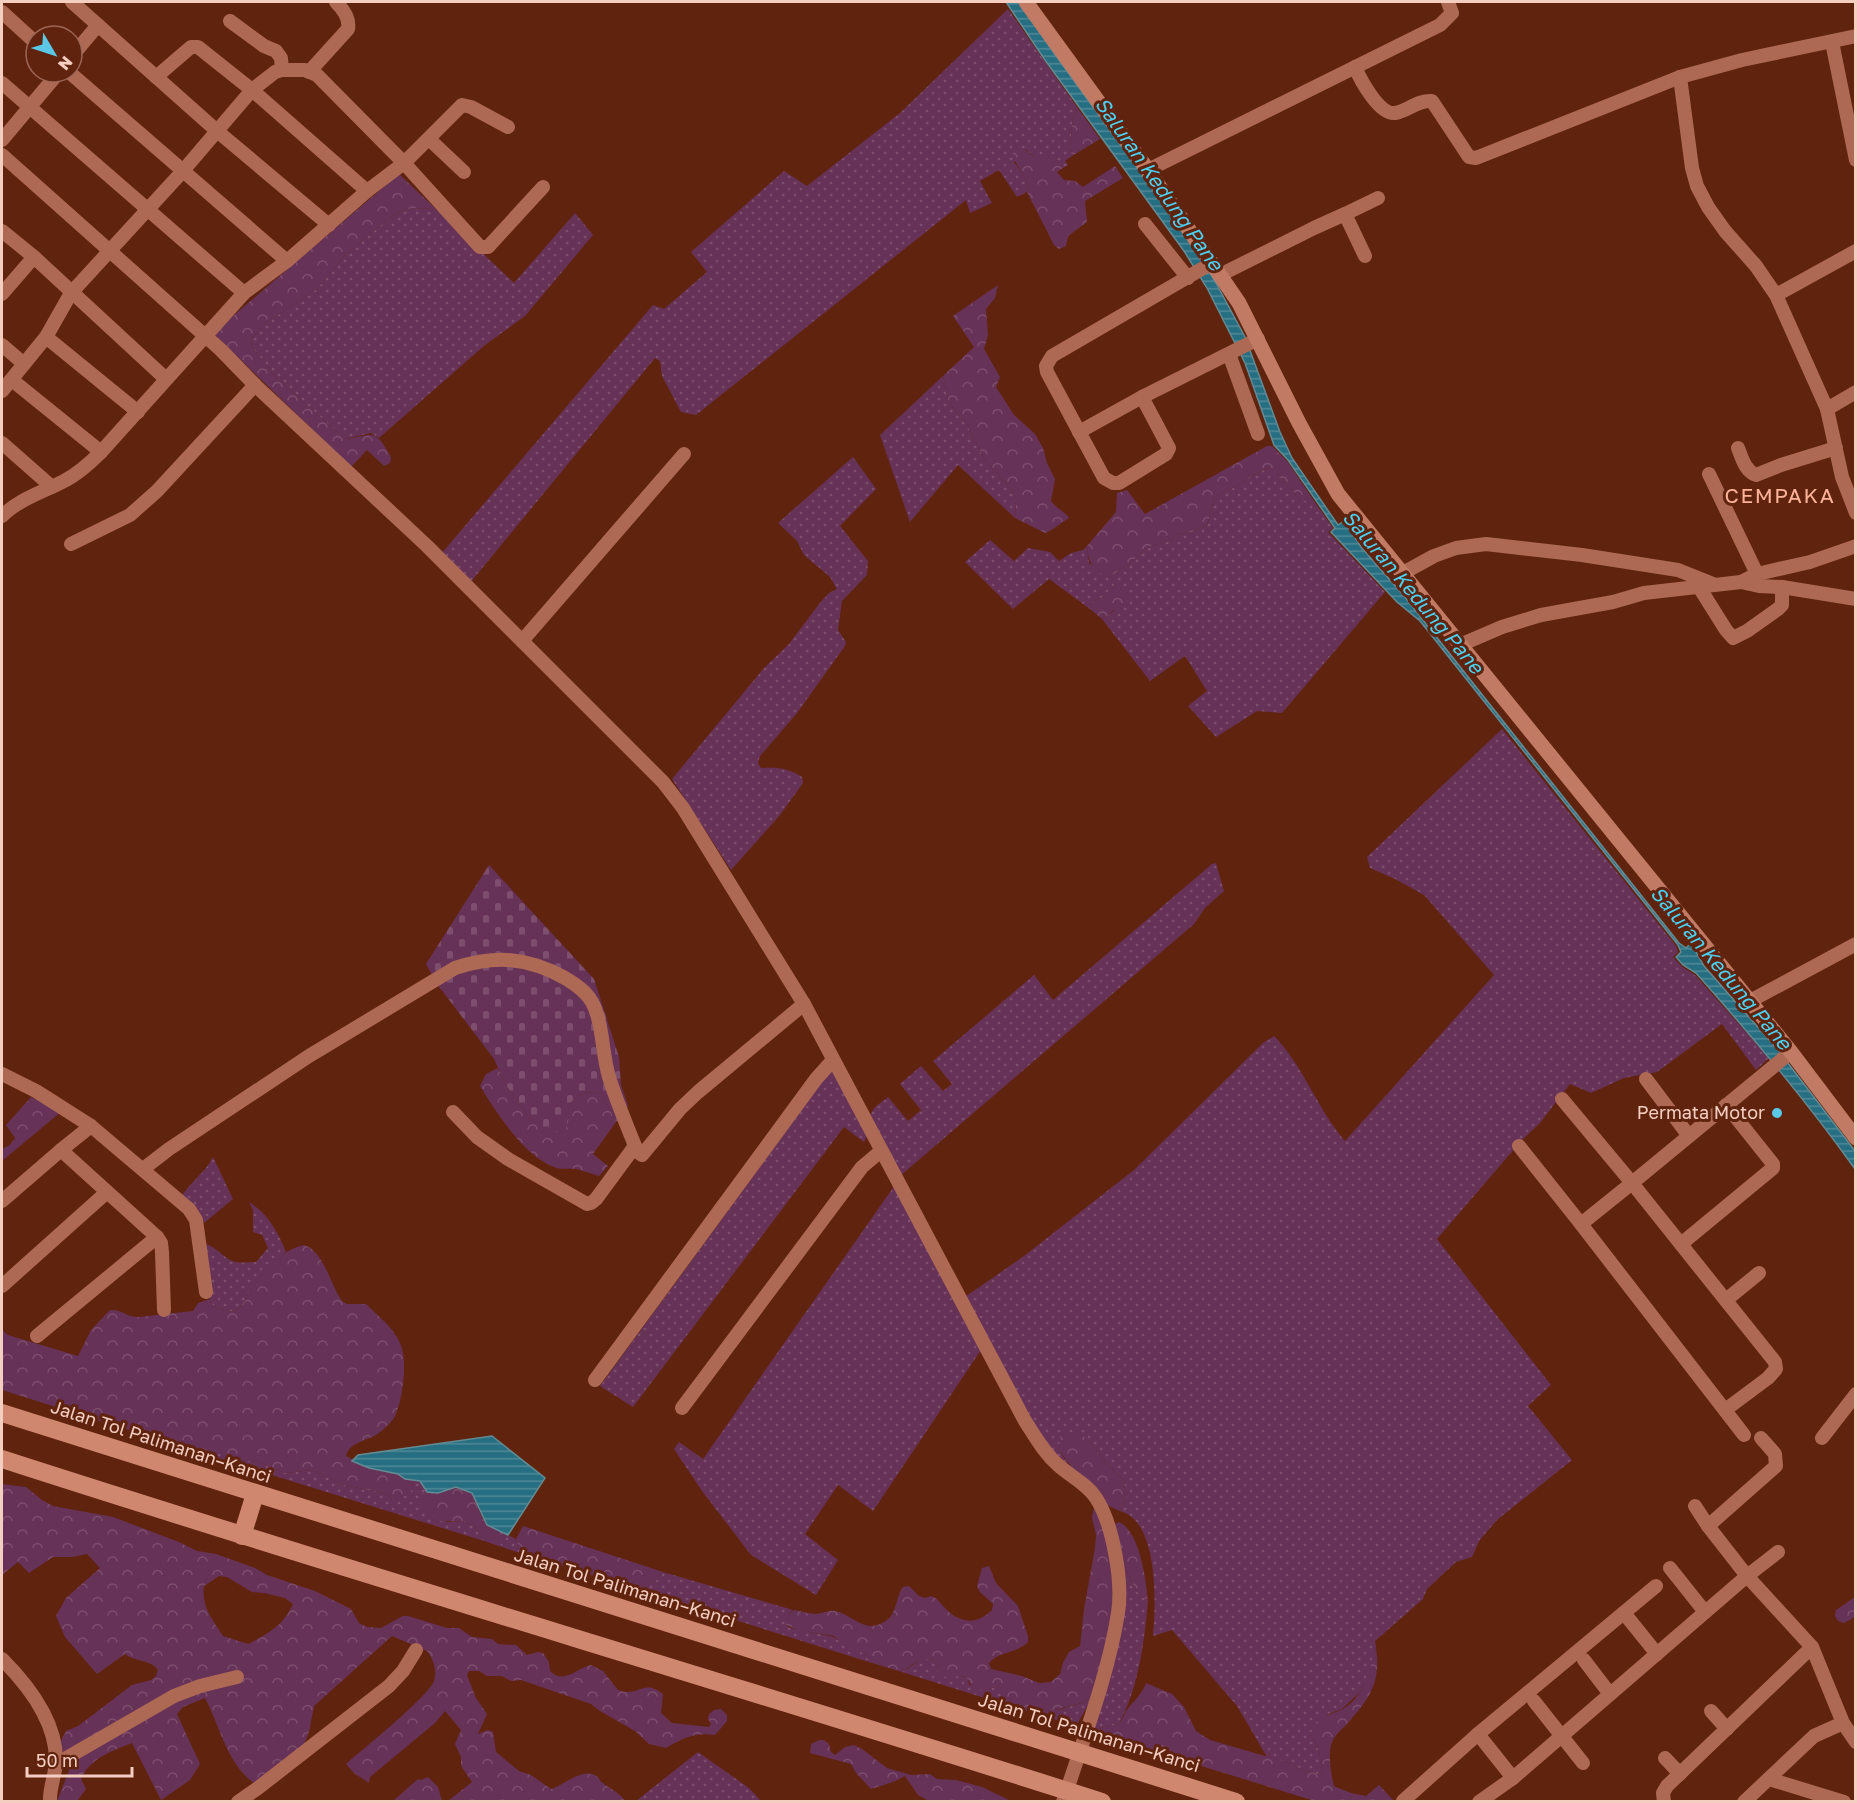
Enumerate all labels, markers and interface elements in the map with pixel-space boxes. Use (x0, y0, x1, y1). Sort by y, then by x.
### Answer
north arrow (24, 24, 84, 84)
text: N (54, 52, 77, 74)
water label: Saluran Kedung Pane (1090, 92, 1229, 276)
district label: CEMPAKA (1725, 482, 1835, 508)
water label: Saluran Kedung Pane (1338, 505, 1490, 680)
water label: Saluran Kedung Pane (1646, 881, 1798, 1056)
place label: Permata Motor (1637, 1101, 1765, 1123)
marker: Permata Motor (1770, 1106, 1784, 1120)
street label: Jalan Tol Palimanan–Kanci (48, 1395, 274, 1487)
street label: Jalan Tol Palimanan–Kanci (512, 1543, 739, 1631)
street label: Jalan Tol Palimanan–Kanci (976, 1688, 1203, 1776)
scale bar (27, 1740, 132, 1778)
text: 50 m (36, 1749, 78, 1771)

